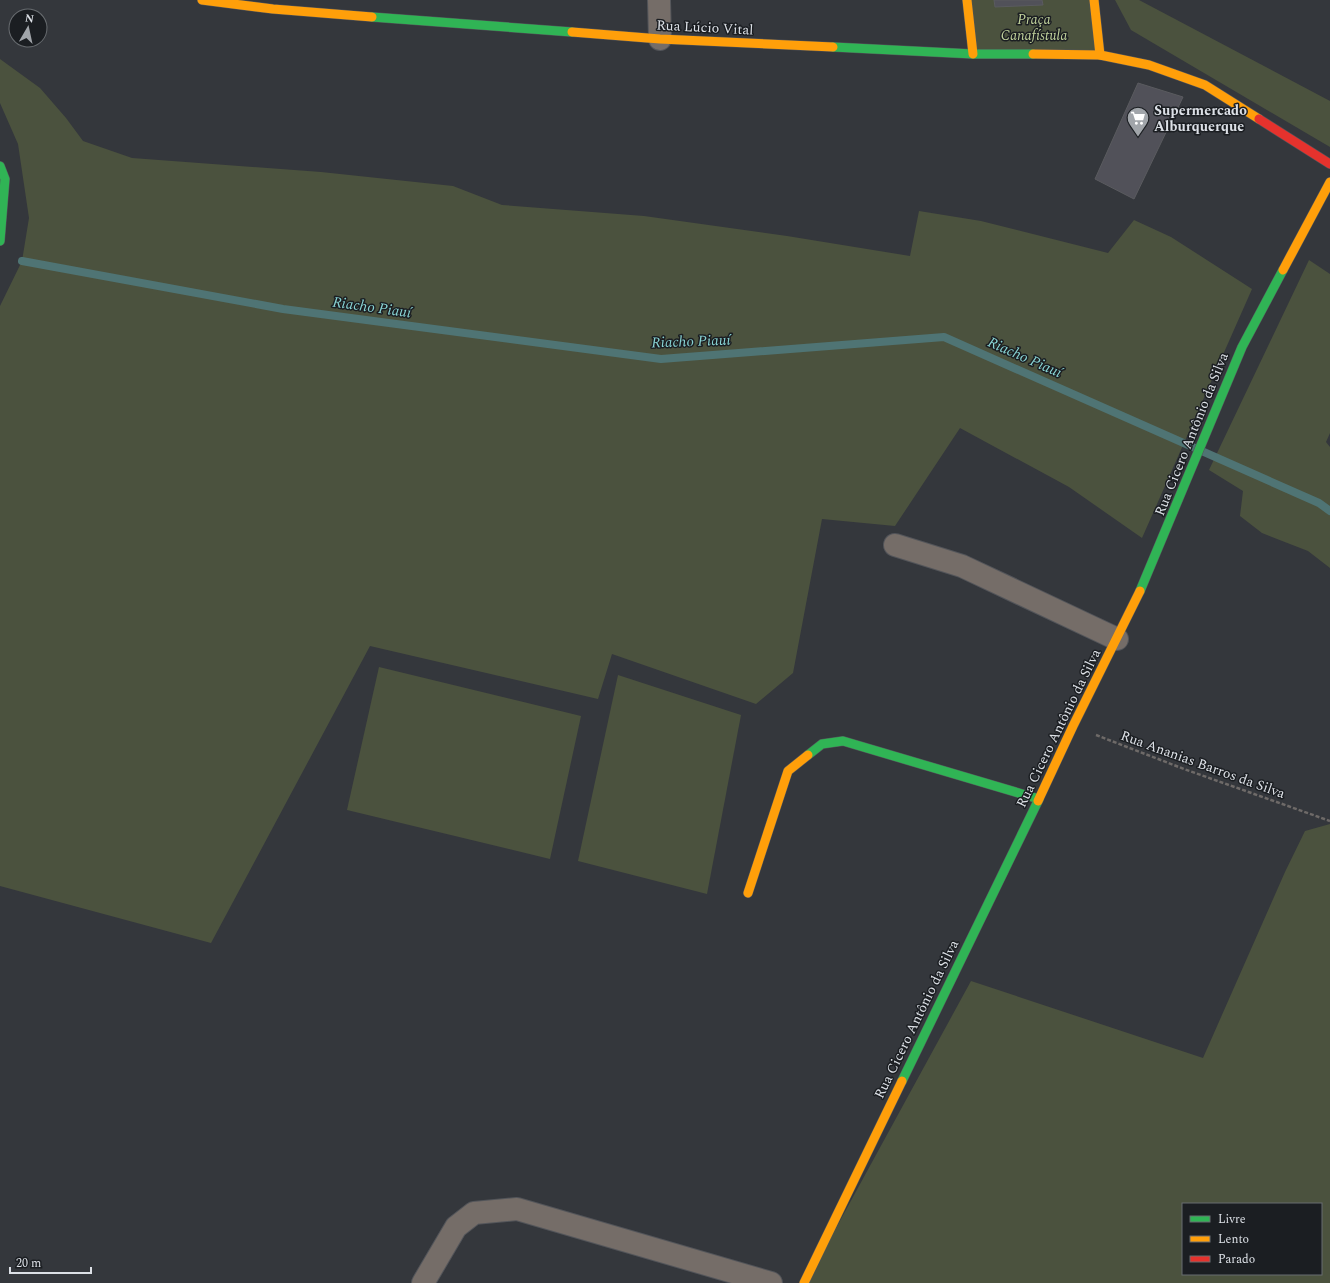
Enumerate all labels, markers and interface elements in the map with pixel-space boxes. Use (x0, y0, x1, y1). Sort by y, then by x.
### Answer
north arrow (8, 8, 48, 48)
park label: Praça Canafístula (1001, 9, 1067, 46)
text: N (24, 10, 35, 28)
street label: Rua Lúcio Vital (656, 14, 754, 41)
place label: Supermercado Alburquerque (1154, 100, 1247, 137)
supermarket icon: Supermercado Alburquerque (1125, 105, 1151, 138)
water label: Riacho Piauí (331, 291, 415, 325)
water label: Riacho Piauí (651, 329, 733, 354)
water label: Riacho Piauí (984, 331, 1067, 385)
street label: Rua Cicero Antônio da Silva (1149, 349, 1234, 519)
street label: Rua Cicero Antônio da Silva (1011, 645, 1106, 811)
street label: Rua Ananias Barros da Silva (1118, 725, 1288, 804)
street label: Rua Cicero Antônio da Silva (869, 936, 964, 1102)
legend (1182, 1203, 1322, 1275)
text: Livre (1218, 1210, 1246, 1229)
text: Lento (1218, 1230, 1249, 1249)
scale bar (10, 1249, 91, 1275)
text: Parado (1218, 1250, 1255, 1269)
text: 20 m (16, 1254, 41, 1273)

